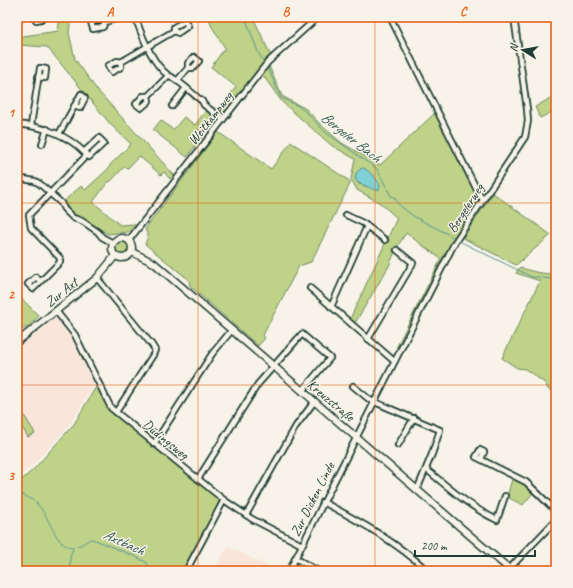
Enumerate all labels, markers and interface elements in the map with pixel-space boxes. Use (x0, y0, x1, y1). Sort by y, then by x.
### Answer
text: A (107, 4, 115, 20)
text: B (283, 4, 291, 20)
text: C (460, 4, 468, 20)
north arrow (503, 30, 543, 70)
text: N (506, 41, 521, 53)
street label: Weitkampweg (184, 88, 237, 148)
text: 1 (8, 105, 16, 121)
water label: Bergeler Bach (317, 108, 386, 168)
street label: Bergelerweg (443, 180, 488, 236)
street label: Zur Axt (42, 273, 83, 311)
text: 2 (8, 287, 15, 303)
street label: Kreuzstraße (304, 376, 359, 426)
street label: Düdingsweg (139, 416, 193, 464)
street label: Zur Dicken Linde (287, 458, 339, 539)
text: 3 (8, 468, 15, 484)
water label: Axtbach (100, 525, 148, 560)
scale bar (415, 532, 535, 558)
text: 200 m (421, 538, 448, 554)

